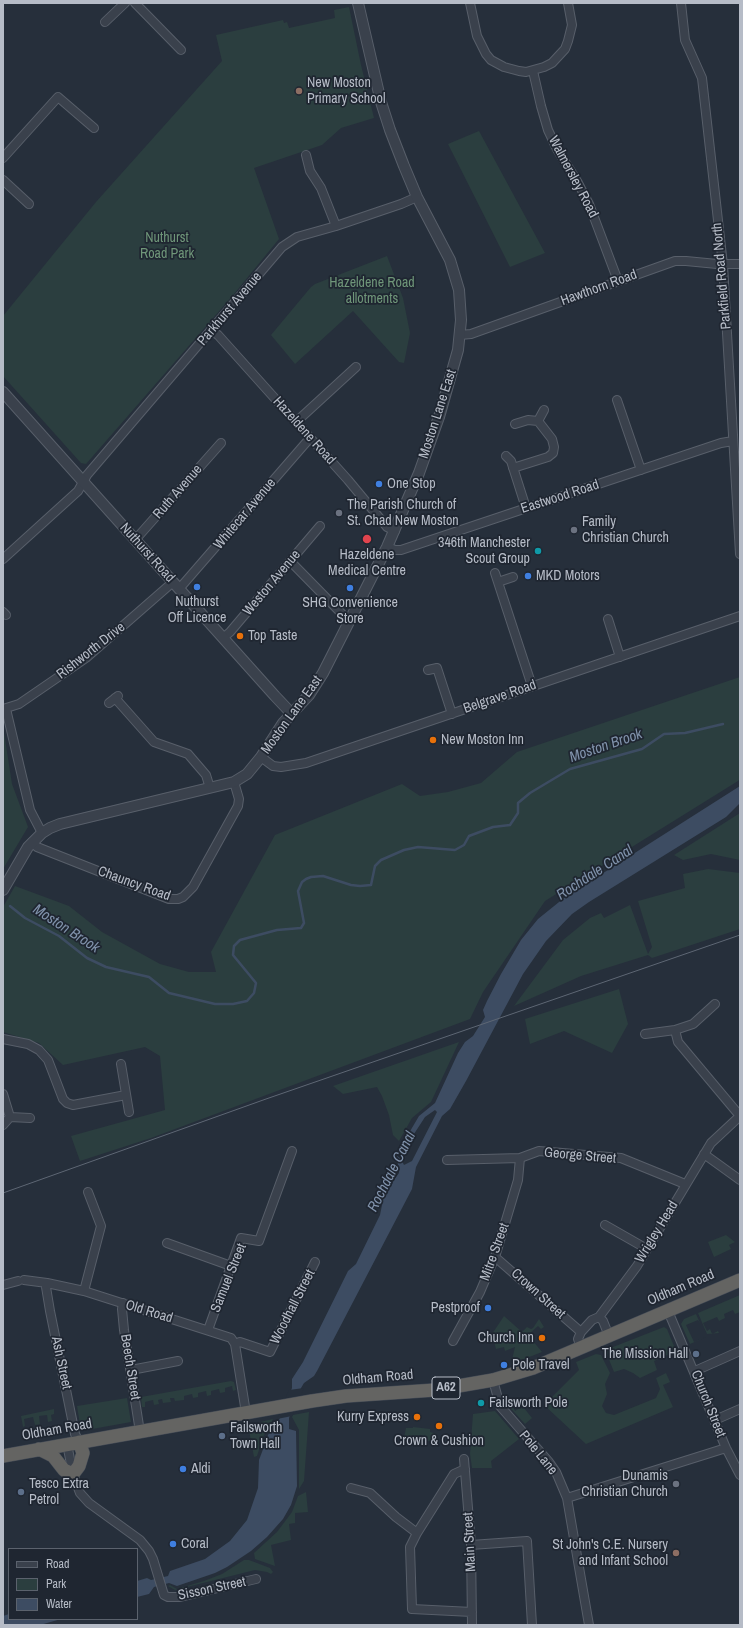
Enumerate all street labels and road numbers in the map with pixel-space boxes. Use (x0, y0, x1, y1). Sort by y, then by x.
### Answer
street label: Walmersley Road (544, 133, 602, 221)
street label: Parkfield Road North (709, 222, 735, 330)
street label: Hawthorn Road (559, 266, 639, 310)
street label: Parkhurst Avenue (194, 269, 266, 349)
street label: Moston Lane East (416, 367, 460, 461)
street label: Hazeldene Road (269, 394, 339, 468)
street label: Ruth Avenue (150, 462, 206, 522)
street label: Whitecar Avenue (210, 475, 280, 553)
street label: Eastwood Road (519, 476, 601, 518)
street label: Nuthurst Road (116, 520, 178, 586)
street label: Weston Avenue (240, 547, 304, 619)
street label: Rishworth Drive (53, 619, 129, 683)
street label: Moston Lane East (258, 673, 326, 757)
street label: Belgrave Road (461, 677, 539, 717)
street label: Chauncy Road (95, 863, 173, 905)
street label: George Street (543, 1144, 617, 1168)
street label: Wrigley Head (632, 1198, 682, 1266)
street label: Mitre Street (477, 1221, 513, 1283)
street label: Samuel Street (208, 1241, 250, 1315)
street label: Crown Street (507, 1265, 569, 1323)
street label: Oldham Road (645, 1266, 717, 1310)
street label: Woodhall Street (267, 1267, 319, 1347)
street label: Old Road (123, 1297, 175, 1327)
street label: Beech Street (117, 1333, 143, 1401)
street label: Ash Street (47, 1335, 75, 1391)
street label: Oldham Road (342, 1367, 414, 1389)
street label: Church Street (687, 1368, 729, 1440)
road number: A62 (432, 1377, 460, 1399)
street label: Oldham Road (21, 1416, 93, 1444)
street label: Pole Lane (515, 1428, 561, 1478)
street label: Main Street (460, 1512, 480, 1572)
street label: Sisson Street (177, 1574, 247, 1604)

